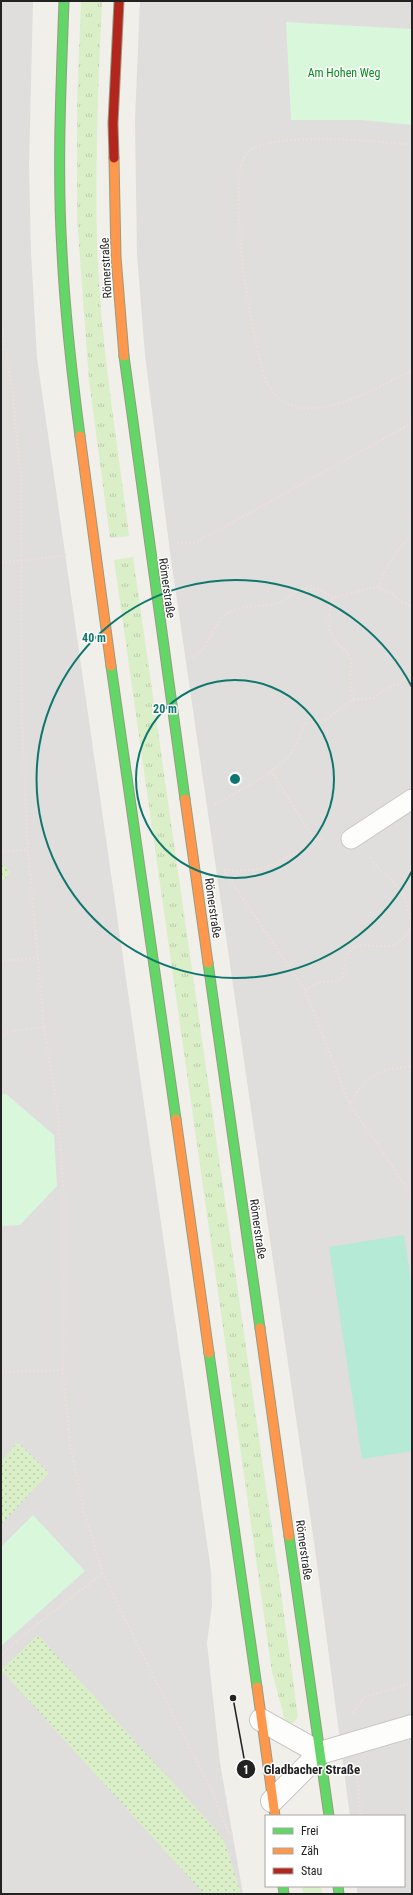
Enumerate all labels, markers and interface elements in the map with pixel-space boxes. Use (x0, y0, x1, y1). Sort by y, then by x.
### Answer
park label: Am Hohen Weg (308, 66, 380, 80)
street label: Römerstraße (97, 237, 115, 299)
street label: Römerstraße (156, 557, 178, 619)
text: 40 m (82, 631, 106, 645)
text: 20 m (153, 702, 177, 716)
centre of rings (228, 772, 242, 786)
street label: Römerstraße (202, 877, 224, 939)
street label: Römerstraße (247, 1198, 269, 1260)
street label: Römerstraße (293, 1519, 315, 1581)
callout: Gladbacher Straße (236, 1757, 368, 1782)
text: Gladbacher Straße (264, 1762, 360, 1777)
text: 1 (243, 1763, 249, 1777)
legend (265, 1815, 405, 1887)
text: Frei (301, 1824, 319, 1838)
text: Zäh (301, 1844, 319, 1858)
text: Stau (301, 1864, 323, 1878)

